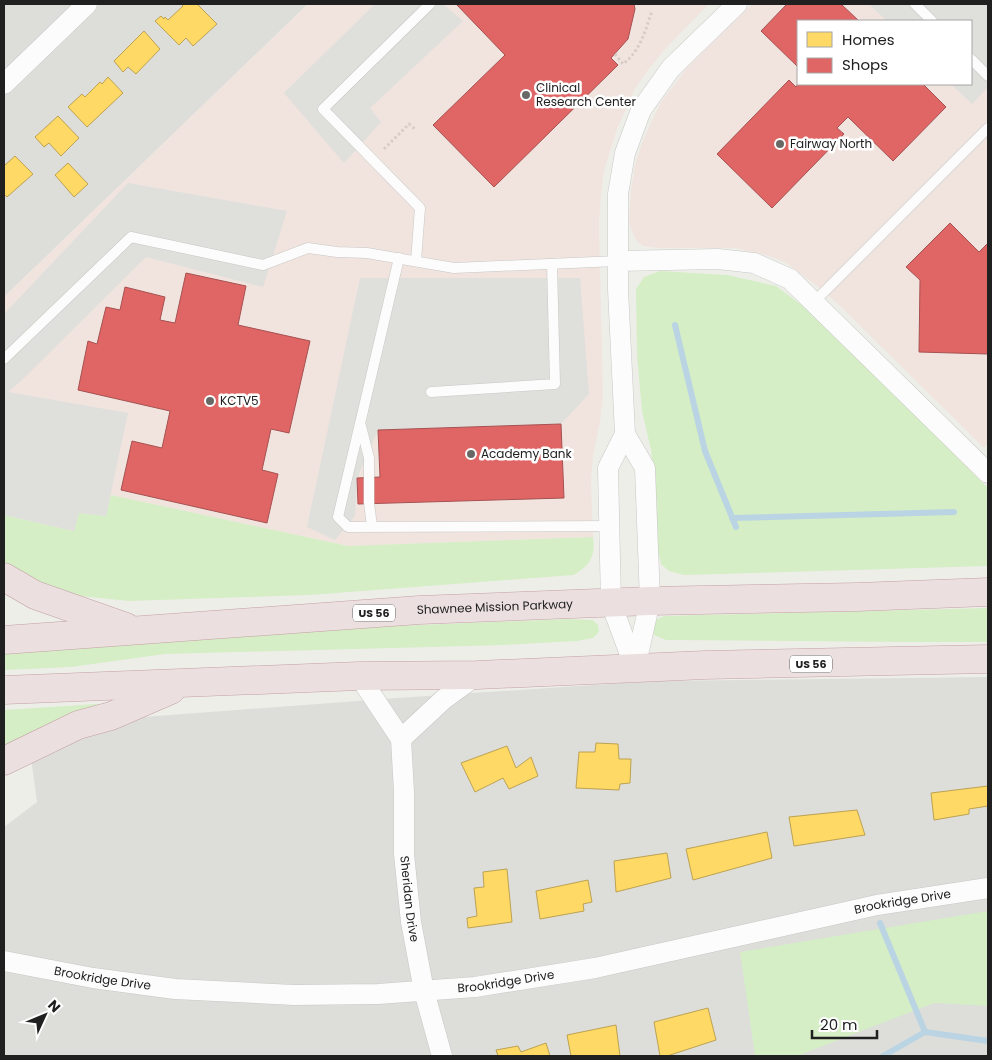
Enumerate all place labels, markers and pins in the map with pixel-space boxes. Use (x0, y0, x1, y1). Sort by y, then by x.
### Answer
place label: Clinical Research Center (536, 79, 636, 110)
marker: Clinical Research Center (520, 89, 532, 101)
place label: Fairway North (790, 135, 872, 152)
marker: Fairway North (774, 138, 786, 150)
place label: KCTV5 (220, 392, 259, 409)
marker: KCTV5 (204, 395, 216, 407)
place label: Academy Bank (481, 445, 573, 462)
marker: Academy Bank (465, 448, 477, 460)

